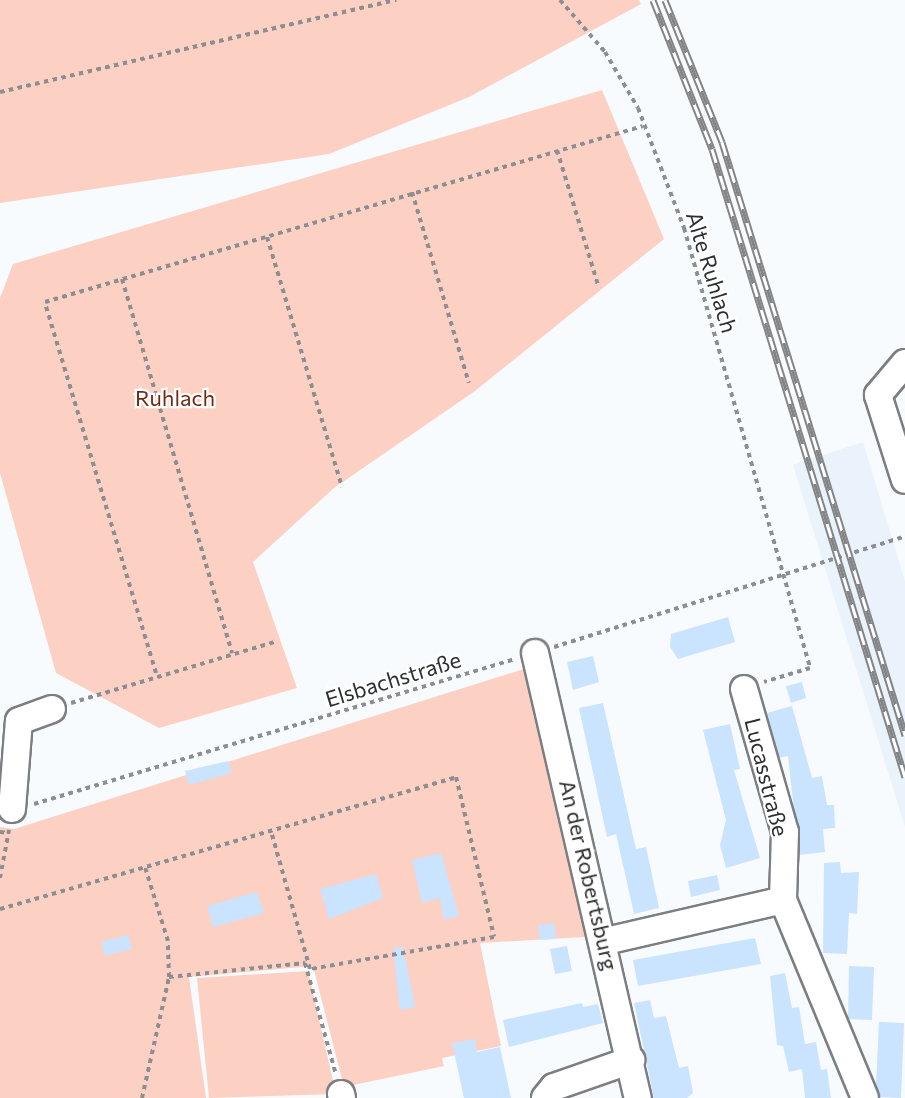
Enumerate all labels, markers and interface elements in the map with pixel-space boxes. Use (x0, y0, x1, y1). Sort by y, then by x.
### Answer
street label: Alte Ruhlach (681, 208, 743, 336)
park label: Ruhlach (135, 385, 215, 411)
street label: Elsbachstraße (322, 646, 464, 712)
street label: Lucasstraße (740, 715, 794, 839)
street label: An der Robertsburg (554, 777, 624, 973)

